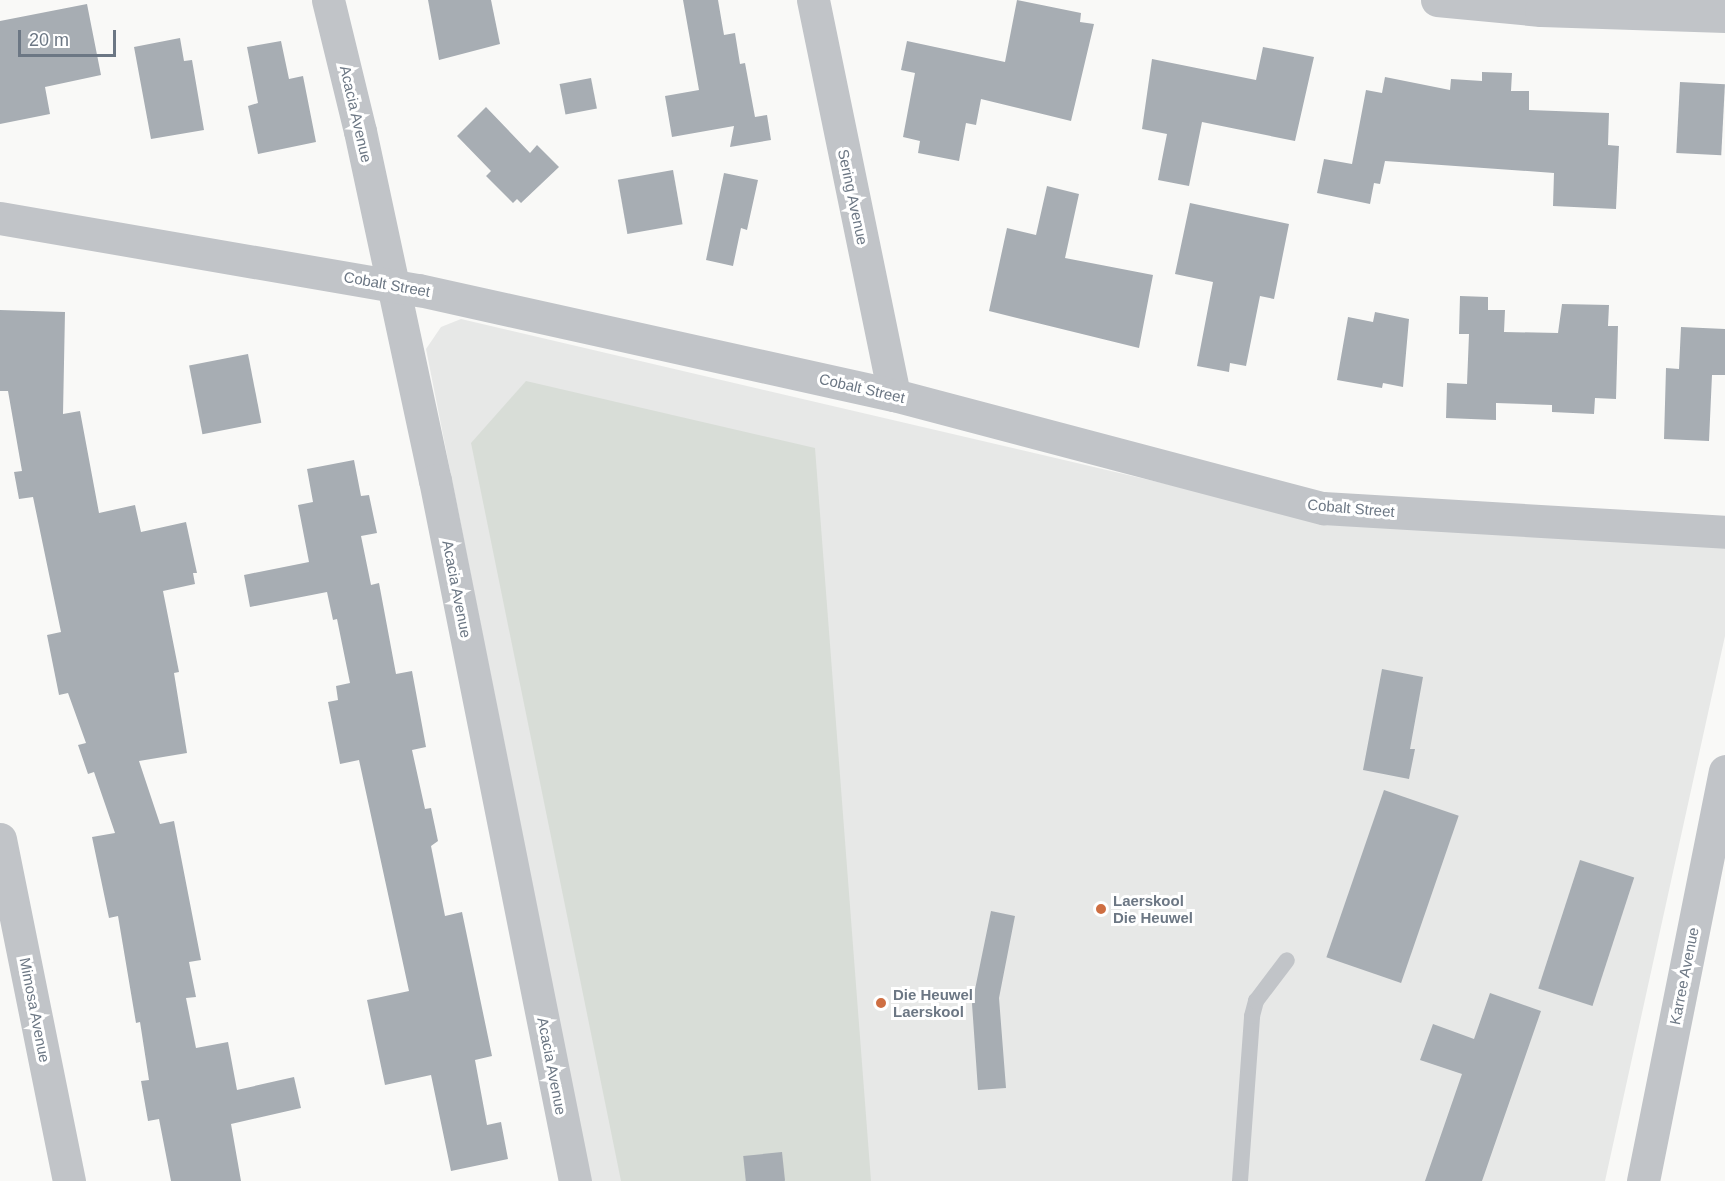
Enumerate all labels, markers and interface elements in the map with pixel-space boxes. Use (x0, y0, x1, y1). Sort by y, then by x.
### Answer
scale bar (21, 18, 118, 56)
text: 20 m (29, 30, 69, 50)
street label: Acacia Avenue (336, 63, 376, 165)
street label: Sering Avenue (834, 147, 872, 247)
street label: Cobalt Street (342, 268, 432, 300)
street label: Cobalt Street (817, 369, 907, 407)
street label: Cobalt Street (1307, 495, 1395, 521)
street label: Acacia Avenue (439, 538, 475, 640)
place label: Laerskool Die Heuwel (1113, 891, 1193, 926)
marker: Laerskool Die Heuwel (1094, 902, 1108, 916)
street label: Karree Avenue (1666, 925, 1702, 1027)
street label: Mimosa Avenue (16, 956, 54, 1064)
place label: Die Heuwel Laerskool (893, 985, 973, 1020)
marker: Die Heuwel Laerskool (874, 996, 888, 1010)
street label: Acacia Avenue (534, 1015, 570, 1117)

